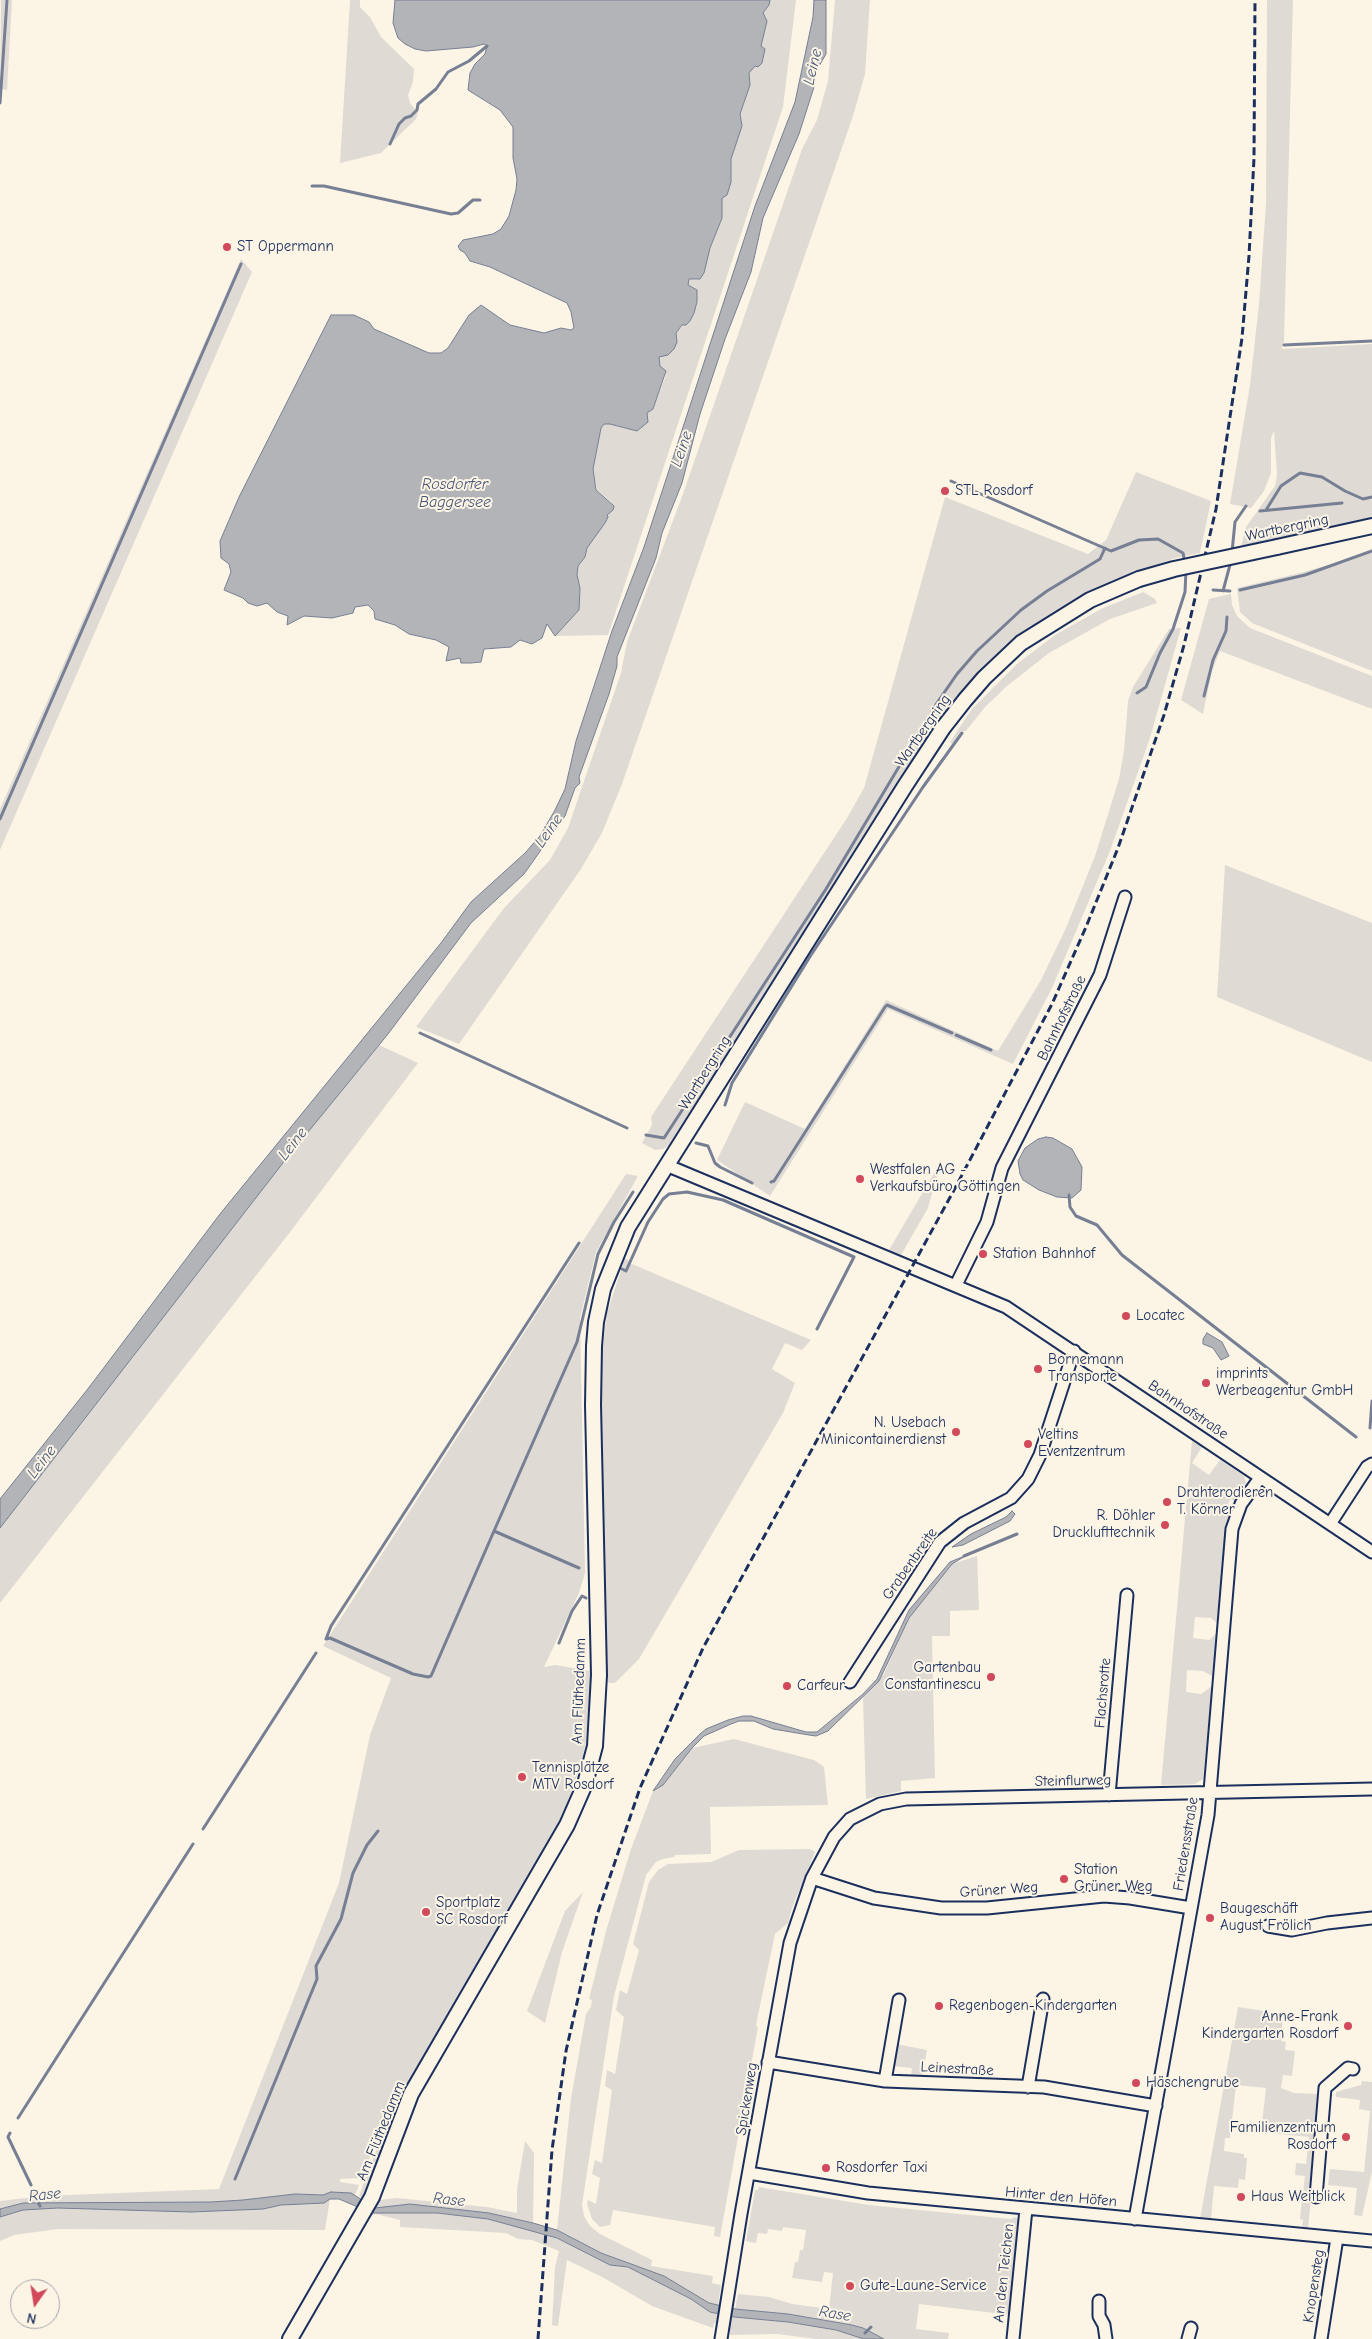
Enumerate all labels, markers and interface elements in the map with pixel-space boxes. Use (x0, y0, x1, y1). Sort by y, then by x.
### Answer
water label: Leine (800, 47, 826, 87)
place label: ST Oppermann (237, 238, 334, 256)
marker: ST Oppermann (221, 241, 233, 253)
water label: Leine (667, 429, 697, 469)
water label: Rosdorfer Baggersee (419, 474, 491, 512)
place label: STL Rosdorf (955, 482, 1032, 500)
marker: STL Rosdorf (939, 485, 951, 497)
street label: Wartbergring (1244, 510, 1330, 546)
street label: Wartbergring (891, 691, 955, 771)
water label: Leine (531, 811, 567, 851)
street label: Bahnhofstraße (1034, 972, 1090, 1064)
street label: Wartbergring (675, 1032, 735, 1114)
water label: Leine (274, 1124, 312, 1164)
place label: Westfalen AG - Verkaufsbüro Göttingen (870, 1161, 1020, 1196)
marker: Westfalen AG - Verkaufsbüro Göttingen (854, 1173, 866, 1185)
place label: Station Bahnhof (993, 1245, 1095, 1263)
marker: Station Bahnhof (977, 1248, 989, 1260)
place label: Locatec (1136, 1307, 1185, 1325)
marker: Locatec (1120, 1310, 1132, 1322)
place label: Bornemann Transporte (1048, 1351, 1124, 1386)
marker: Bornemann Transporte (1032, 1363, 1044, 1375)
place label: imprints Werbeagentur GmbH (1216, 1365, 1353, 1400)
street label: Bahnhofstraße (1144, 1377, 1232, 1443)
marker: imprints Werbeagentur GmbH (1200, 1377, 1212, 1389)
place label: N. Usebach Minicontainerdienst (821, 1414, 946, 1449)
marker: N. Usebach Minicontainerdienst (950, 1426, 962, 1438)
place label: Veltins Eventzentrum (1038, 1426, 1125, 1461)
marker: Veltins Eventzentrum (1022, 1438, 1034, 1450)
water label: Leine (23, 1442, 61, 1482)
place label: Drahterodieren T. Körner (1177, 1484, 1273, 1519)
marker: Drahterodieren T. Körner (1161, 1496, 1173, 1508)
place label: R. Döhler Drucklufttechnik (1052, 1507, 1155, 1542)
marker: R. Döhler Drucklufttechnik (1159, 1519, 1171, 1531)
street label: Grabenbreite (879, 1524, 941, 1604)
street label: Am Flüthedamm (568, 1638, 590, 1744)
street label: Flachsrotte (1091, 1657, 1115, 1729)
place label: Gartenbau Constantinescu (885, 1659, 981, 1694)
marker: Gartenbau Constantinescu (985, 1671, 997, 1683)
place label: Carfeur (797, 1677, 845, 1695)
marker: Carfeur (781, 1680, 793, 1692)
place label: Tennisplätze MTV Rosdorf (532, 1759, 613, 1794)
marker: Tennisplätze MTV Rosdorf (516, 1771, 528, 1783)
street label: Steinflurweg (1035, 1771, 1111, 1791)
street label: Friedensstraße (1170, 1796, 1202, 1892)
place label: Station Grüner Weg (1074, 1861, 1153, 1896)
marker: Station Grüner Weg (1058, 1873, 1070, 1885)
street label: Grüner Weg (959, 1878, 1039, 1902)
place label: Sportplatz SC Rosdorf (436, 1894, 507, 1929)
place label: Baugeschäft August Frölich (1220, 1900, 1312, 1935)
marker: Sportplatz SC Rosdorf (420, 1906, 432, 1918)
marker: Baugeschäft August Frölich (1204, 1912, 1216, 1924)
place label: Regenbogen-Kindergarten (949, 1997, 1117, 2015)
marker: Regenbogen-Kindergarten (933, 2000, 945, 2012)
place label: Anne-Frank Kindergarten Rosdorf (1202, 2008, 1338, 2043)
marker: Anne-Frank Kindergarten Rosdorf (1342, 2020, 1354, 2032)
street label: Leinestraße (920, 2058, 994, 2080)
street label: Spickenweg (732, 2061, 762, 2137)
place label: Häschengrube (1146, 2074, 1239, 2092)
marker: Häschengrube (1130, 2077, 1142, 2089)
street label: Am Flüthedamm (353, 2078, 409, 2184)
place label: Familienzentrum Rosdorf (1230, 2119, 1336, 2154)
marker: Familienzentrum Rosdorf (1340, 2131, 1352, 2143)
place label: Rosdorfer Taxi (836, 2159, 928, 2177)
marker: Rosdorfer Taxi (820, 2162, 832, 2174)
street label: Hinter den Höfen (1004, 2183, 1118, 2211)
water label: Rase (28, 2184, 62, 2206)
place label: Haus Weitblick (1251, 2188, 1345, 2206)
water label: Rase (432, 2189, 466, 2211)
marker: Haus Weitblick (1235, 2191, 1247, 2203)
street label: An den Teichen (990, 2223, 1018, 2323)
street label: Knopensteg (1299, 2248, 1329, 2324)
place label: Gute-Laune-Service (860, 2277, 986, 2295)
north arrow (10, 2279, 60, 2329)
marker: Gute-Laune-Service (844, 2280, 856, 2292)
water label: Rase (817, 2302, 853, 2326)
text: N (25, 2309, 38, 2327)

